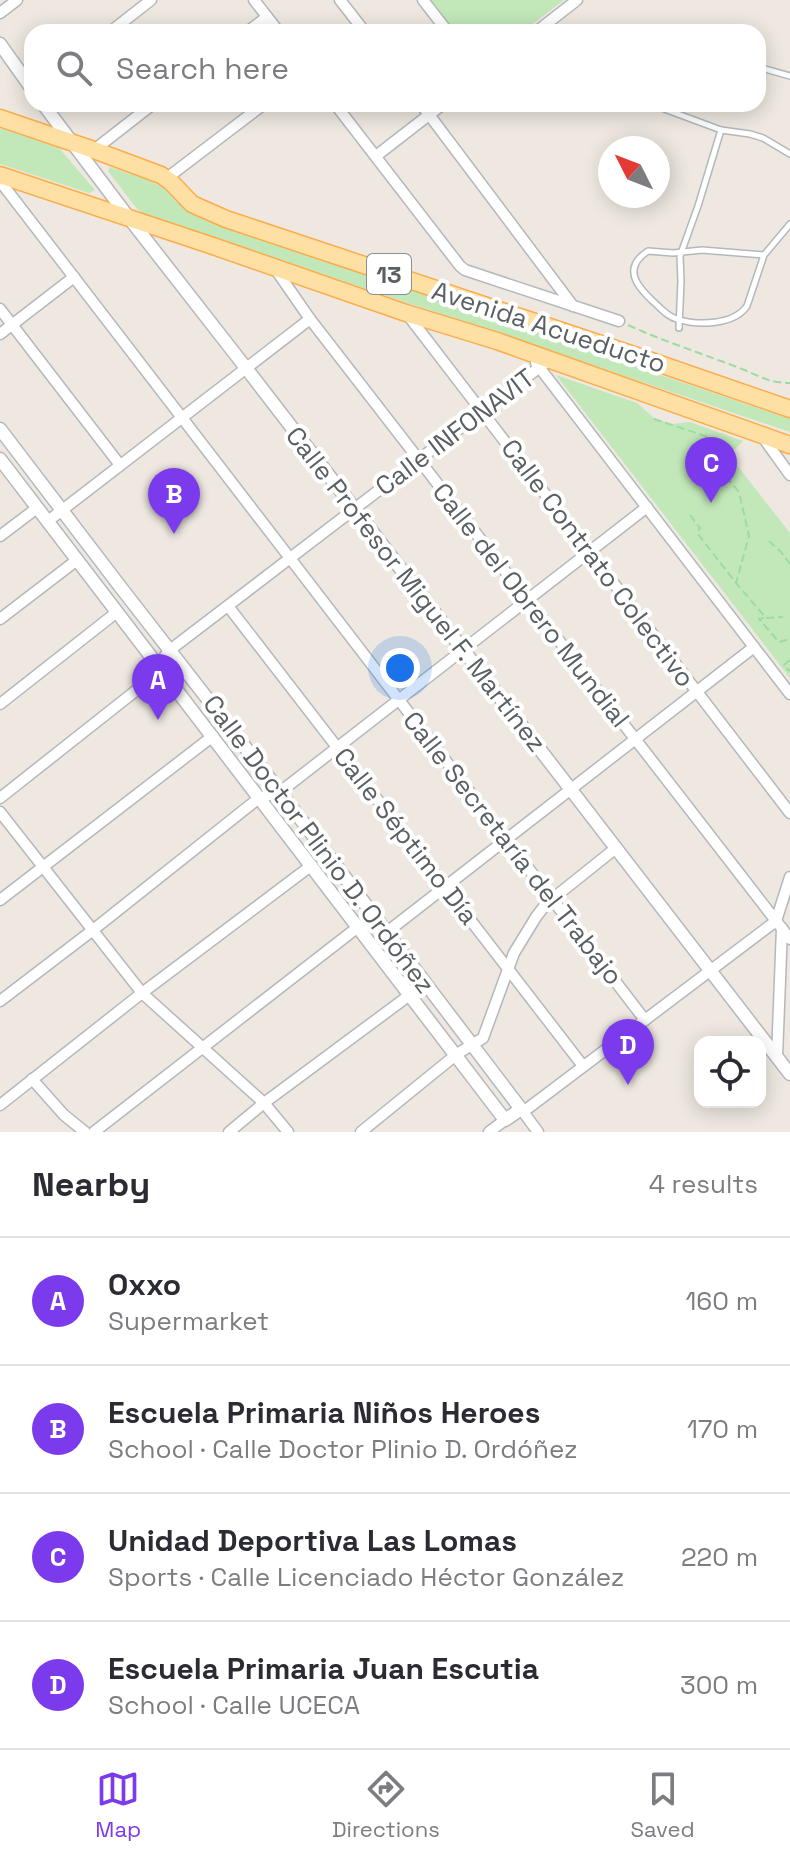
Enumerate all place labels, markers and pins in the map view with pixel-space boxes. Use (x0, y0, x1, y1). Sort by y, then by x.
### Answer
pin: C (685, 437, 737, 503)
pin: B (148, 468, 200, 534)
pin: A (132, 654, 184, 720)
pin: D (602, 1019, 654, 1085)

